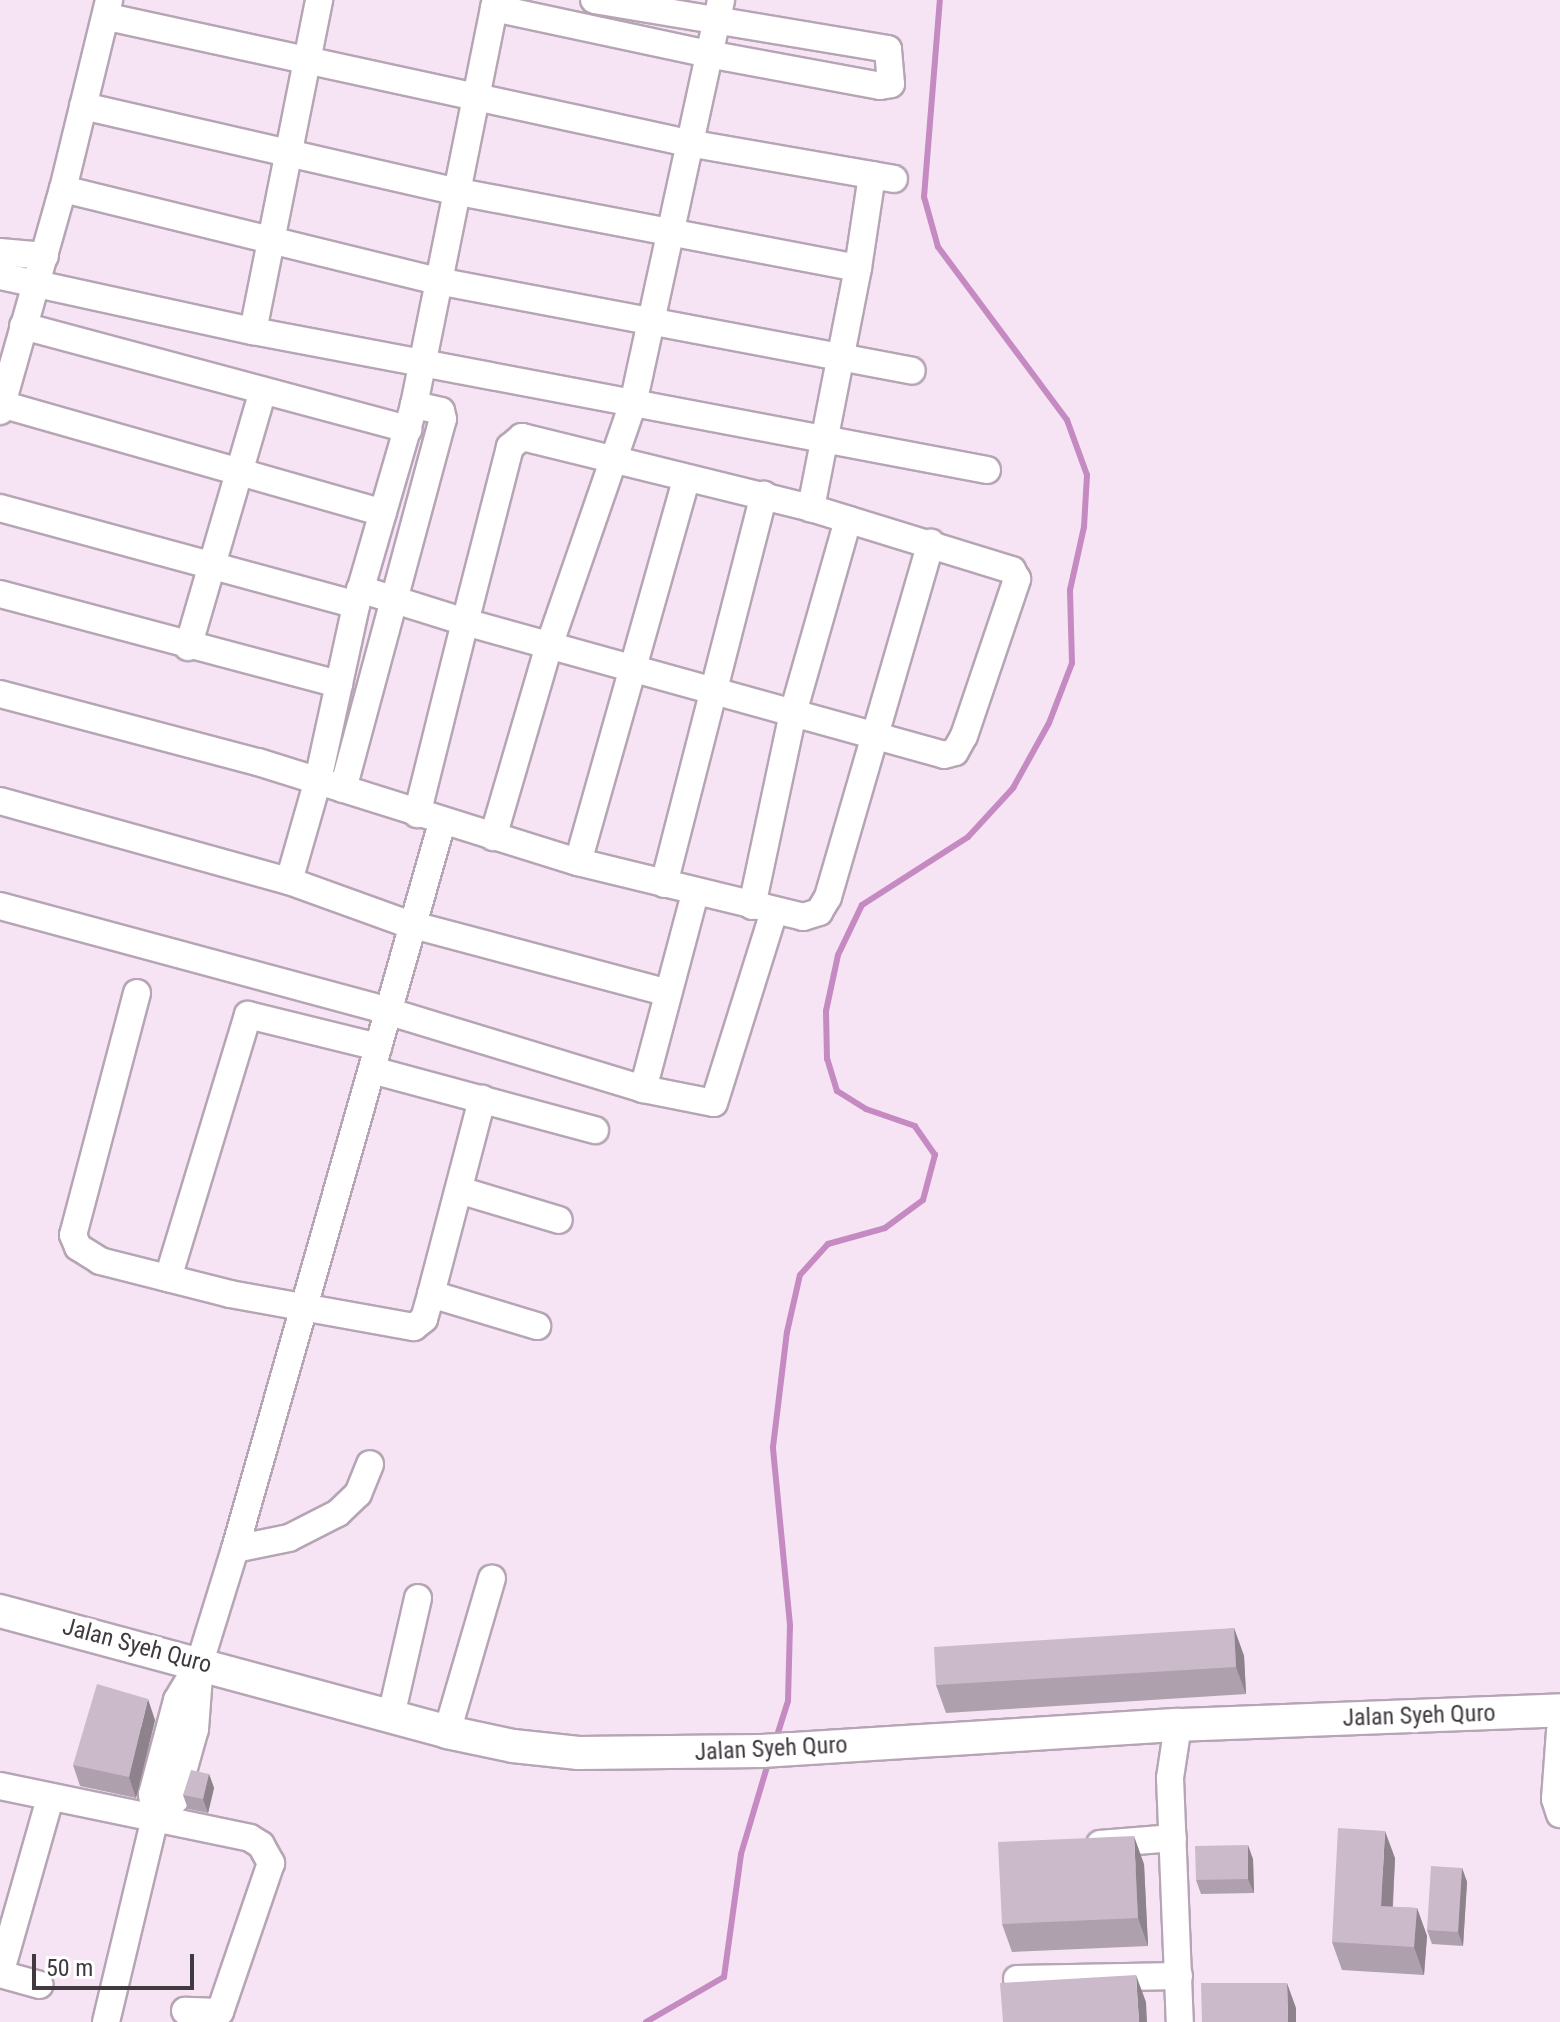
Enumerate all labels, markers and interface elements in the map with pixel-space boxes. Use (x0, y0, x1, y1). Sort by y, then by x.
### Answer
street label: Jalan Syeh Quro (59, 1612, 215, 1680)
street label: Jalan Syeh Quro (1342, 1699, 1496, 1733)
street label: Jalan Syeh Quro (694, 1731, 848, 1767)
scale bar (36, 1938, 198, 1988)
text: 50 m (46, 1954, 93, 1982)

